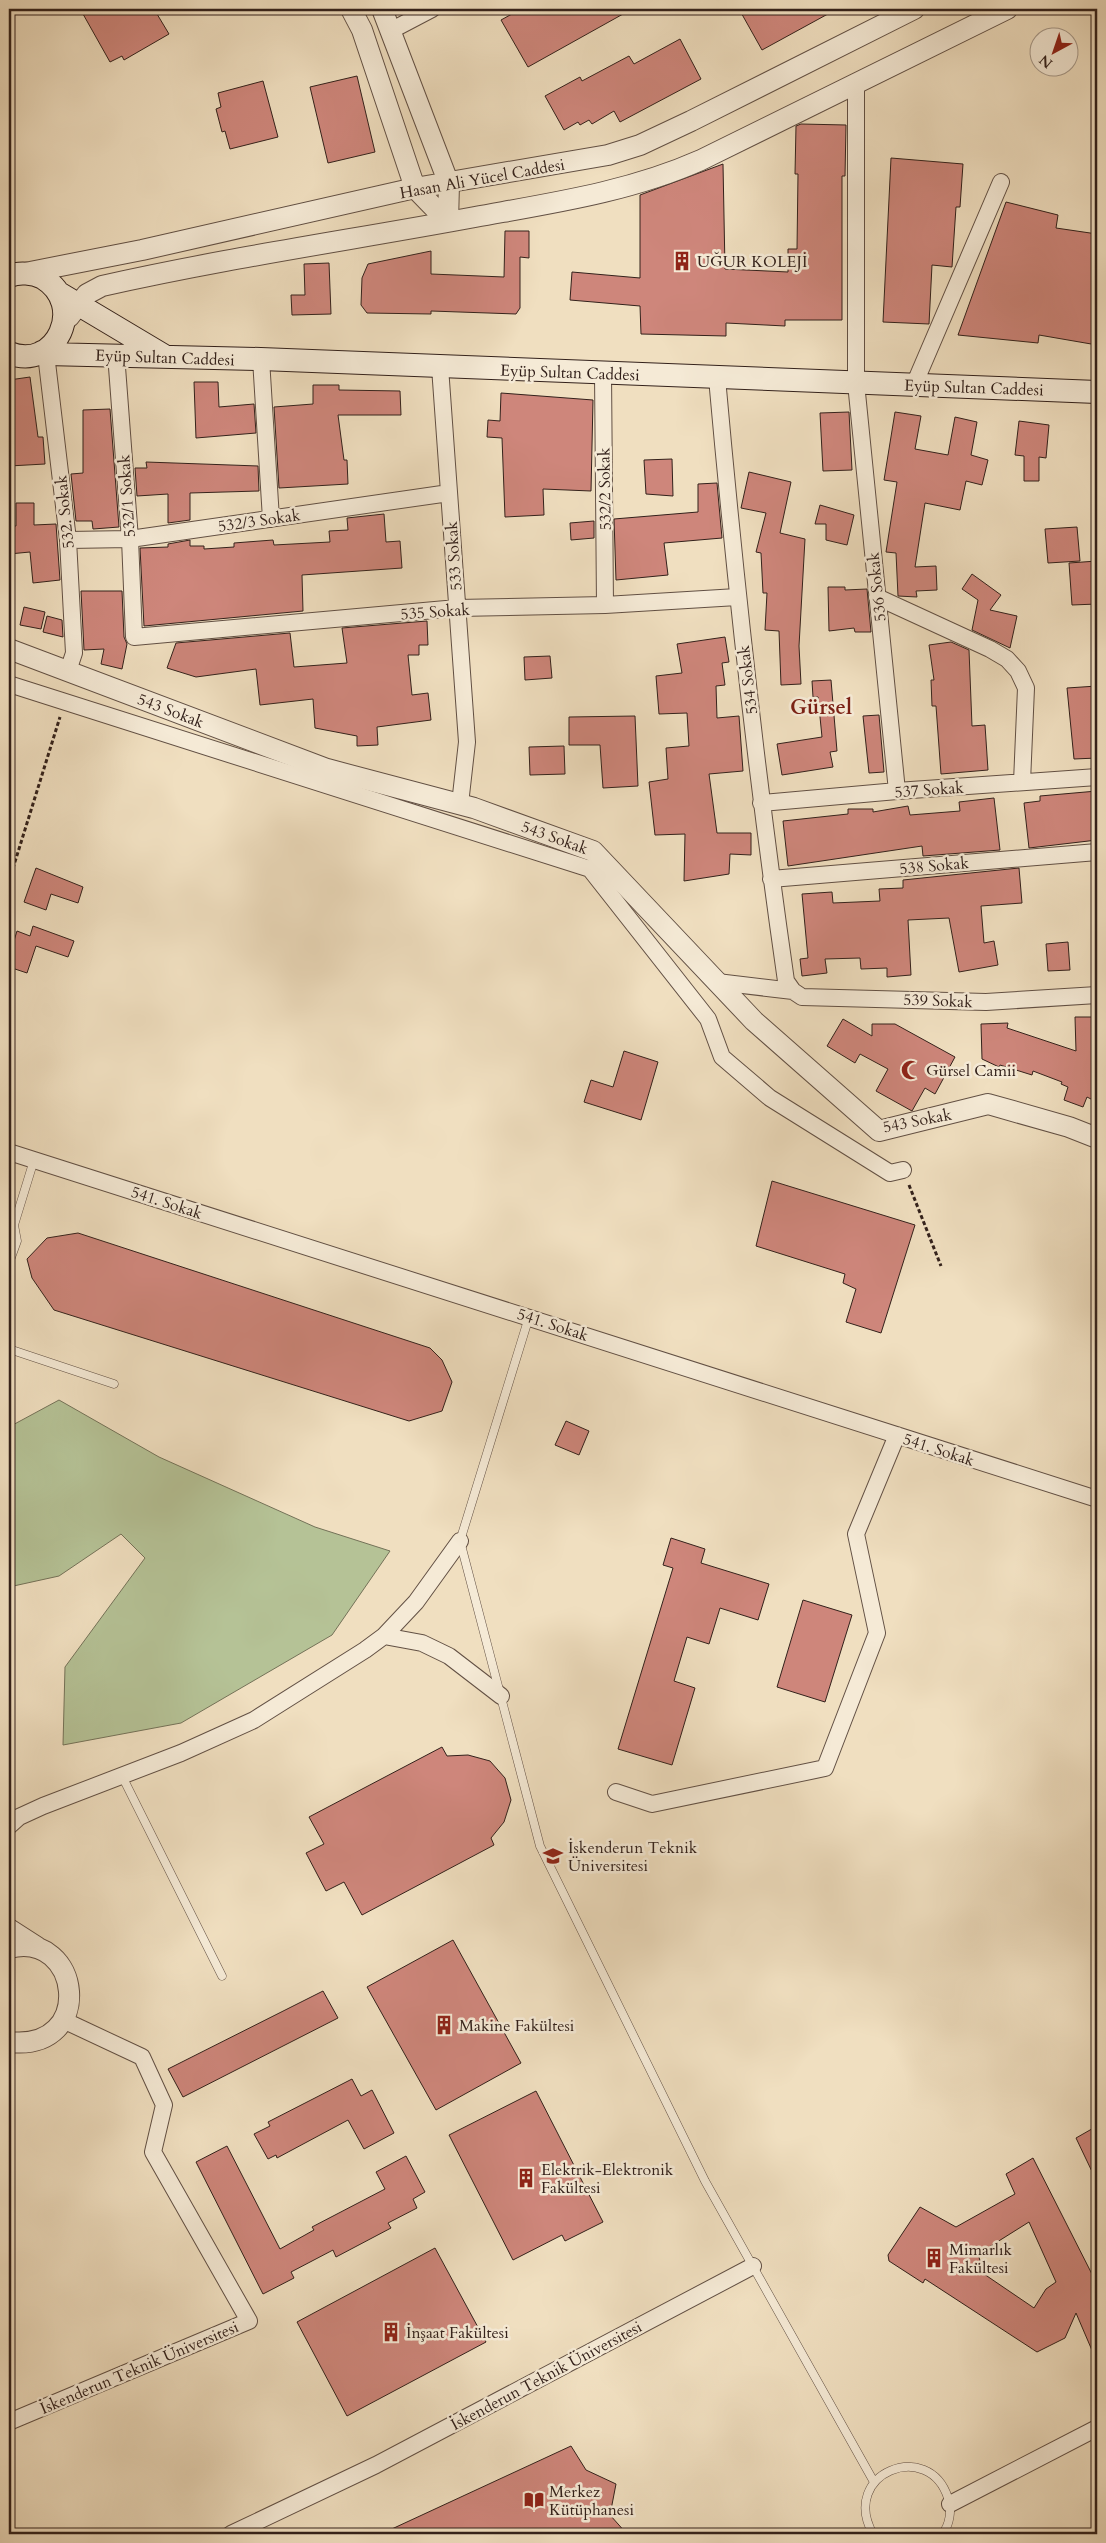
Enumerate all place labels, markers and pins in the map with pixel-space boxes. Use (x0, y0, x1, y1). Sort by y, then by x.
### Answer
building icon: UĞUR KOLEJİ (671, 250, 693, 272)
place label: UĞUR KOLEJİ (697, 251, 807, 273)
mosque icon: Gürsel Camii (900, 1059, 922, 1081)
place label: Gürsel Camii (926, 1060, 1016, 1082)
place label: İskenderun Teknik Üniversitesi (568, 1837, 698, 1877)
school or university icon: İskenderun Teknik Üniversitesi (542, 1845, 564, 1867)
building icon: Makine Fakültesi (433, 2014, 455, 2036)
place label: Makine Fakültesi (459, 2015, 575, 2037)
place label: Elektrik-Elektronik Fakültesi (541, 2159, 674, 2199)
building icon: Elektrik-Elektronik Fakültesi (515, 2167, 537, 2189)
place label: Mimarlık Fakültesi (949, 2239, 1012, 2279)
building icon: Mimarlık Fakültesi (923, 2247, 945, 2269)
building icon: İnşaat Fakültesi (380, 2321, 402, 2343)
place label: İnşaat Fakültesi (406, 2322, 509, 2344)
place label: Merkez Kütüphanesi (549, 2481, 634, 2521)
library icon: Merkez Kütüphanesi (523, 2489, 545, 2511)

